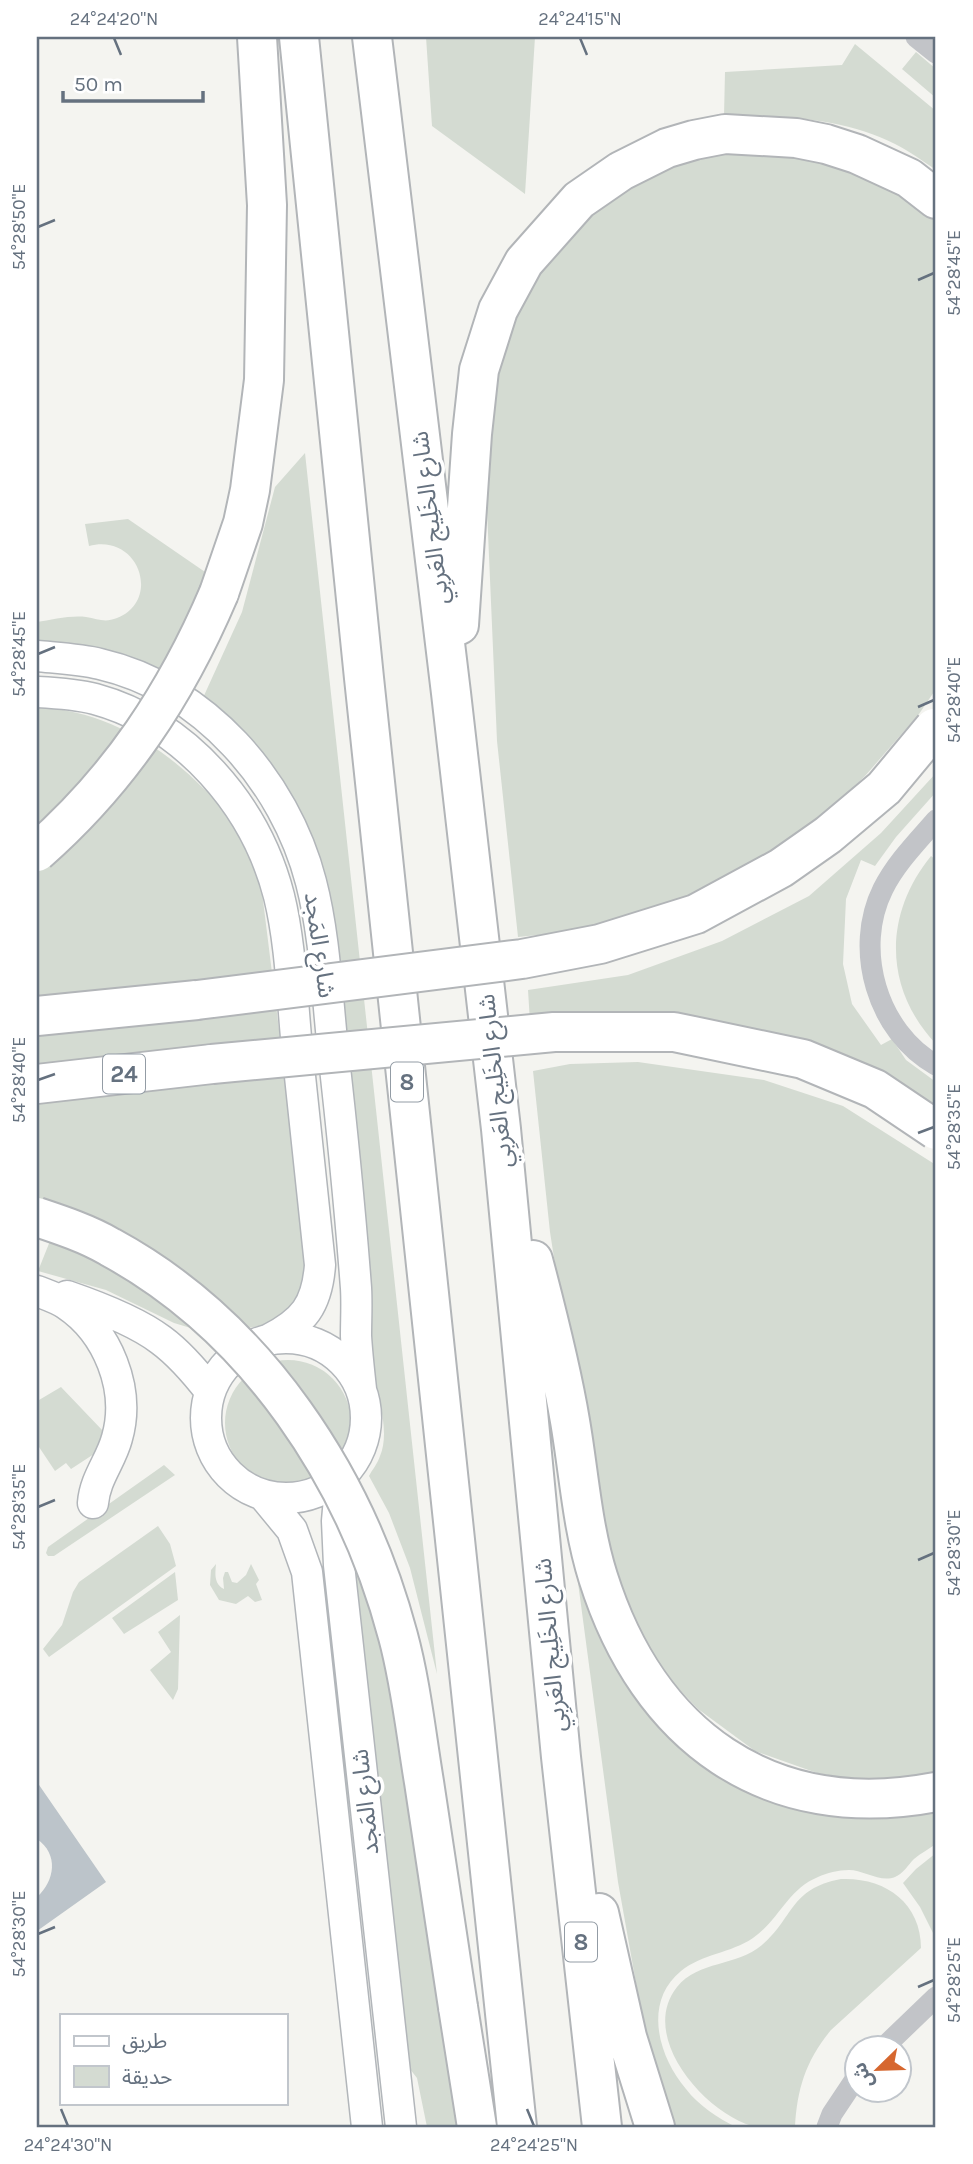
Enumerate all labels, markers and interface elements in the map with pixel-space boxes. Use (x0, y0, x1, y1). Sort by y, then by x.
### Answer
text: 24°24'20"N (70, 8, 158, 30)
text: 24°24'15"N (538, 8, 622, 30)
scale bar (63, 60, 203, 104)
text: 50 m (74, 72, 123, 96)
text: 54°28'50"E (8, 184, 30, 270)
text: 54°28'45"E (943, 230, 965, 316)
street label: شارع الخَلِيج العَربِي (405, 429, 459, 606)
text: 54°28'45"E (8, 611, 30, 697)
text: 54°28'40"E (943, 657, 965, 743)
street label: شارع المَجد (296, 890, 341, 1000)
street label: شارع الخَلِيج العَربِي (472, 992, 523, 1169)
text: 54°28'40"E (8, 1037, 30, 1123)
road number: 24 (103, 1054, 145, 1093)
road number: 8 (391, 1063, 423, 1102)
text: 54°28'35"E (943, 1084, 965, 1170)
text: 54°28'35"E (8, 1464, 30, 1550)
text: 54°28'30"E (943, 1509, 965, 1597)
street label: شارع الخَلِيج العَربِي (528, 1556, 576, 1733)
street label: شارع المَجد (346, 1747, 387, 1856)
text: 54°28'30"E (8, 1890, 30, 1978)
road number: 8 (565, 1923, 597, 1962)
text: 54°28'25"E (943, 1937, 965, 2023)
legend (60, 2014, 287, 2104)
text: طريق (122, 2029, 167, 2054)
north arrow (844, 2035, 914, 2104)
text: ش (848, 2059, 878, 2092)
text: حديقة (122, 2065, 172, 2089)
text: 24°24'30"N (24, 2134, 112, 2156)
text: 24°24'25"N (490, 2134, 578, 2156)

